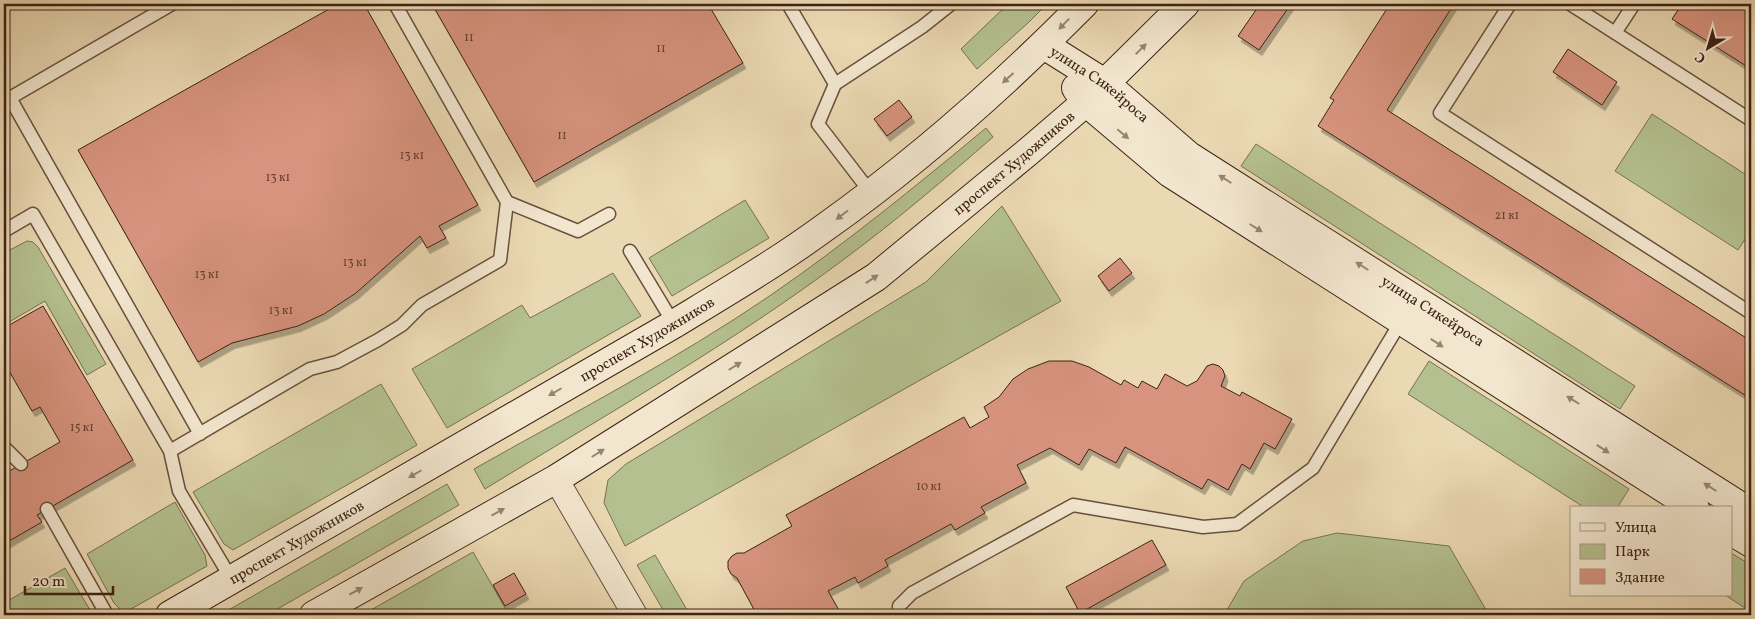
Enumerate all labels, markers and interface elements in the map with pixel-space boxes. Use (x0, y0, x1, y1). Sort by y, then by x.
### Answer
one-way arrow (1058, 18, 1070, 30)
north arrow (1682, 22, 1732, 72)
house number: 11 (464, 30, 474, 46)
house number: 11 (656, 41, 666, 57)
street label: улица Сикейроса (1045, 42, 1153, 128)
one-way arrow (1134, 43, 1146, 55)
text: С (1692, 47, 1710, 67)
one-way arrow (1002, 72, 1014, 84)
street label: проспект Художников (949, 107, 1080, 221)
house number: 11 (557, 128, 567, 144)
one-way arrow (1117, 128, 1130, 139)
house number: 13 к1 (400, 148, 424, 164)
house number: 13 к1 (266, 170, 290, 186)
one-way arrow (1218, 174, 1231, 183)
house number: 21 к1 (1495, 208, 1519, 224)
one-way arrow (836, 209, 849, 220)
one-way arrow (1249, 223, 1262, 232)
house number: 13 к1 (343, 255, 367, 271)
one-way arrow (1355, 261, 1369, 270)
house number: 13 к1 (195, 267, 219, 283)
street label: улица Сикейроса (1376, 271, 1488, 353)
one-way arrow (865, 274, 879, 284)
street label: проспект Художников (576, 293, 719, 388)
house number: 13 к1 (269, 303, 293, 319)
one-way arrow (1430, 338, 1444, 348)
one-way arrow (728, 361, 742, 371)
one-way arrow (549, 388, 562, 397)
one-way arrow (1566, 395, 1580, 405)
house number: 15 к1 (70, 420, 94, 436)
one-way arrow (1597, 445, 1610, 454)
one-way arrow (591, 448, 604, 458)
one-way arrow (408, 469, 421, 478)
house number: 10 к1 (916, 479, 942, 495)
one-way arrow (1703, 482, 1717, 492)
street label: проспект Художников (226, 496, 369, 591)
legend (1570, 506, 1732, 596)
one-way arrow (491, 508, 505, 516)
text: Улица (1615, 518, 1657, 539)
text: Парк (1615, 542, 1650, 563)
scale bar (25, 564, 112, 596)
text: Здание (1615, 568, 1665, 589)
text: 20 m (32, 572, 65, 593)
one-way arrow (350, 587, 363, 596)

